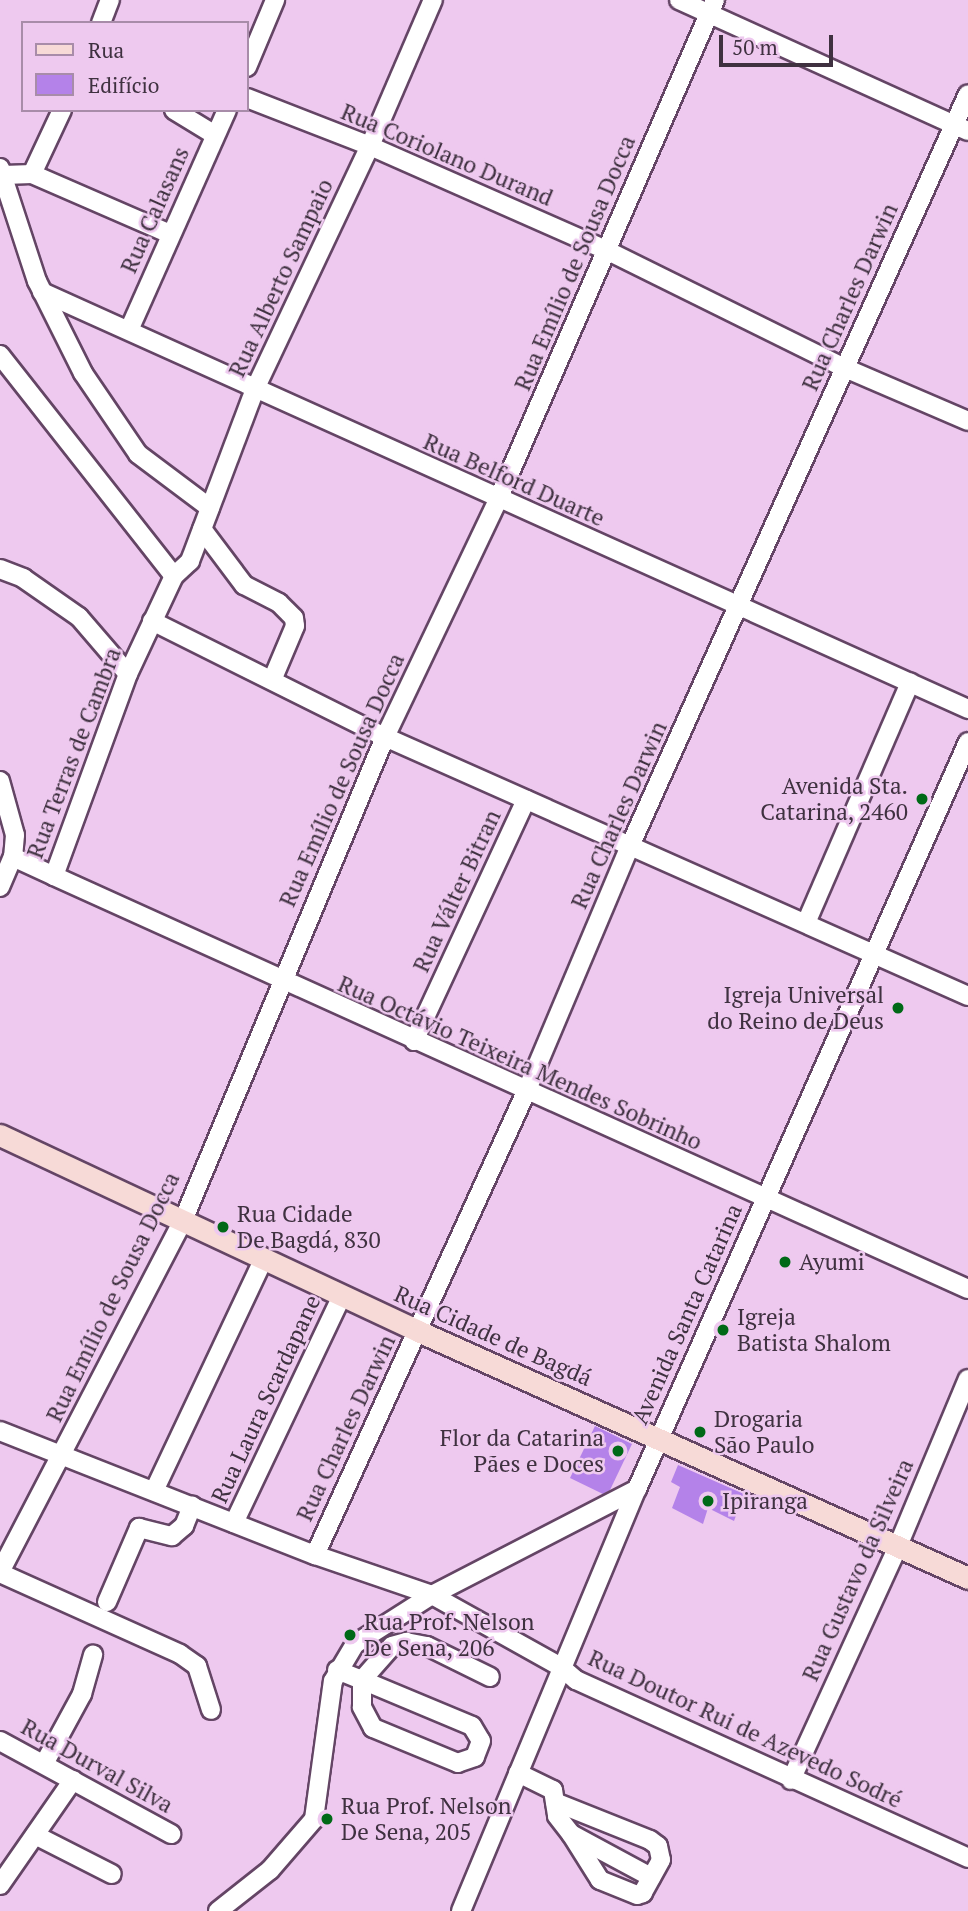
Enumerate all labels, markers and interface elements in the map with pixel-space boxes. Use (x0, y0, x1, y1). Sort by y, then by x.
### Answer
legend (21, 21, 248, 112)
scale bar (723, 21, 837, 65)
text: 50 m (732, 33, 778, 61)
text: Rua (88, 36, 124, 64)
text: Edifício (88, 71, 159, 99)
street label: Rua Coriolano Durand (337, 98, 557, 212)
street label: Rua Emílio de Sousa Docca (509, 131, 641, 395)
street label: Rua Calasans (115, 143, 195, 277)
street label: Rua Alberto Sampaio (223, 174, 339, 382)
street label: Rua Charles Darwin (796, 199, 904, 395)
street label: Rua Belford Duarte (419, 428, 609, 532)
street label: Rua Terras de Cambra (21, 644, 127, 862)
street label: Rua Emílio de Sousa Docca (274, 649, 410, 911)
street label: Rua Charles Darwin (565, 717, 673, 913)
place label: Avenida Sta. Catarina, 2460 (759, 772, 908, 826)
marker: Avenida Sta. Catarina, 2460 (914, 791, 930, 807)
street label: Rua Válter Bitran (407, 805, 507, 977)
street label: Rua Octávio Teixeira Mendes Sobrinho (334, 970, 706, 1156)
place label: Igreja Universal do Reino de Deus (707, 981, 884, 1035)
marker: Igreja Universal do Reino de Deus (890, 1000, 906, 1016)
street label: Rua Emílio de Sousa Docca (40, 1168, 186, 1426)
place label: Rua Cidade De Bagdá, 830 (237, 1200, 382, 1254)
street label: Avenida Santa Catarina (626, 1200, 748, 1428)
marker: Rua Cidade De Bagdá, 830 (215, 1219, 231, 1235)
place label: Ayumi (799, 1248, 865, 1276)
marker: Ayumi (777, 1254, 793, 1270)
street label: Rua Cidade de Bagdá (390, 1280, 596, 1392)
street label: Rua Laura Scardapane (206, 1291, 326, 1507)
place label: Igreja Batista Shalom (737, 1303, 891, 1357)
marker: Igreja Batista Shalom (715, 1322, 731, 1338)
street label: Rua Charles Darwin (291, 1331, 401, 1525)
place label: Drogaria São Paulo (714, 1405, 814, 1459)
place label: Flor da Catarina Pães e Doces (440, 1424, 604, 1478)
marker: Drogaria São Paulo (692, 1424, 708, 1440)
marker: Flor da Catarina Pães e Doces (610, 1443, 626, 1459)
street label: Rua Gustavo da Silveira (797, 1455, 919, 1685)
place label: Ipiranga (722, 1487, 808, 1515)
marker: Ipiranga (700, 1493, 716, 1509)
place label: Rua Prof. Nelson De Sena, 206 (364, 1608, 535, 1662)
marker: Rua Prof. Nelson De Sena, 206 (342, 1627, 358, 1643)
street label: Rua Doutor Rui de Azevedo Sodré (584, 1644, 906, 1814)
street label: Rua Durval Silva (16, 1713, 178, 1819)
place label: Rua Prof. Nelson De Sena, 205 (341, 1792, 512, 1846)
marker: Rua Prof. Nelson De Sena, 205 (319, 1811, 335, 1827)

